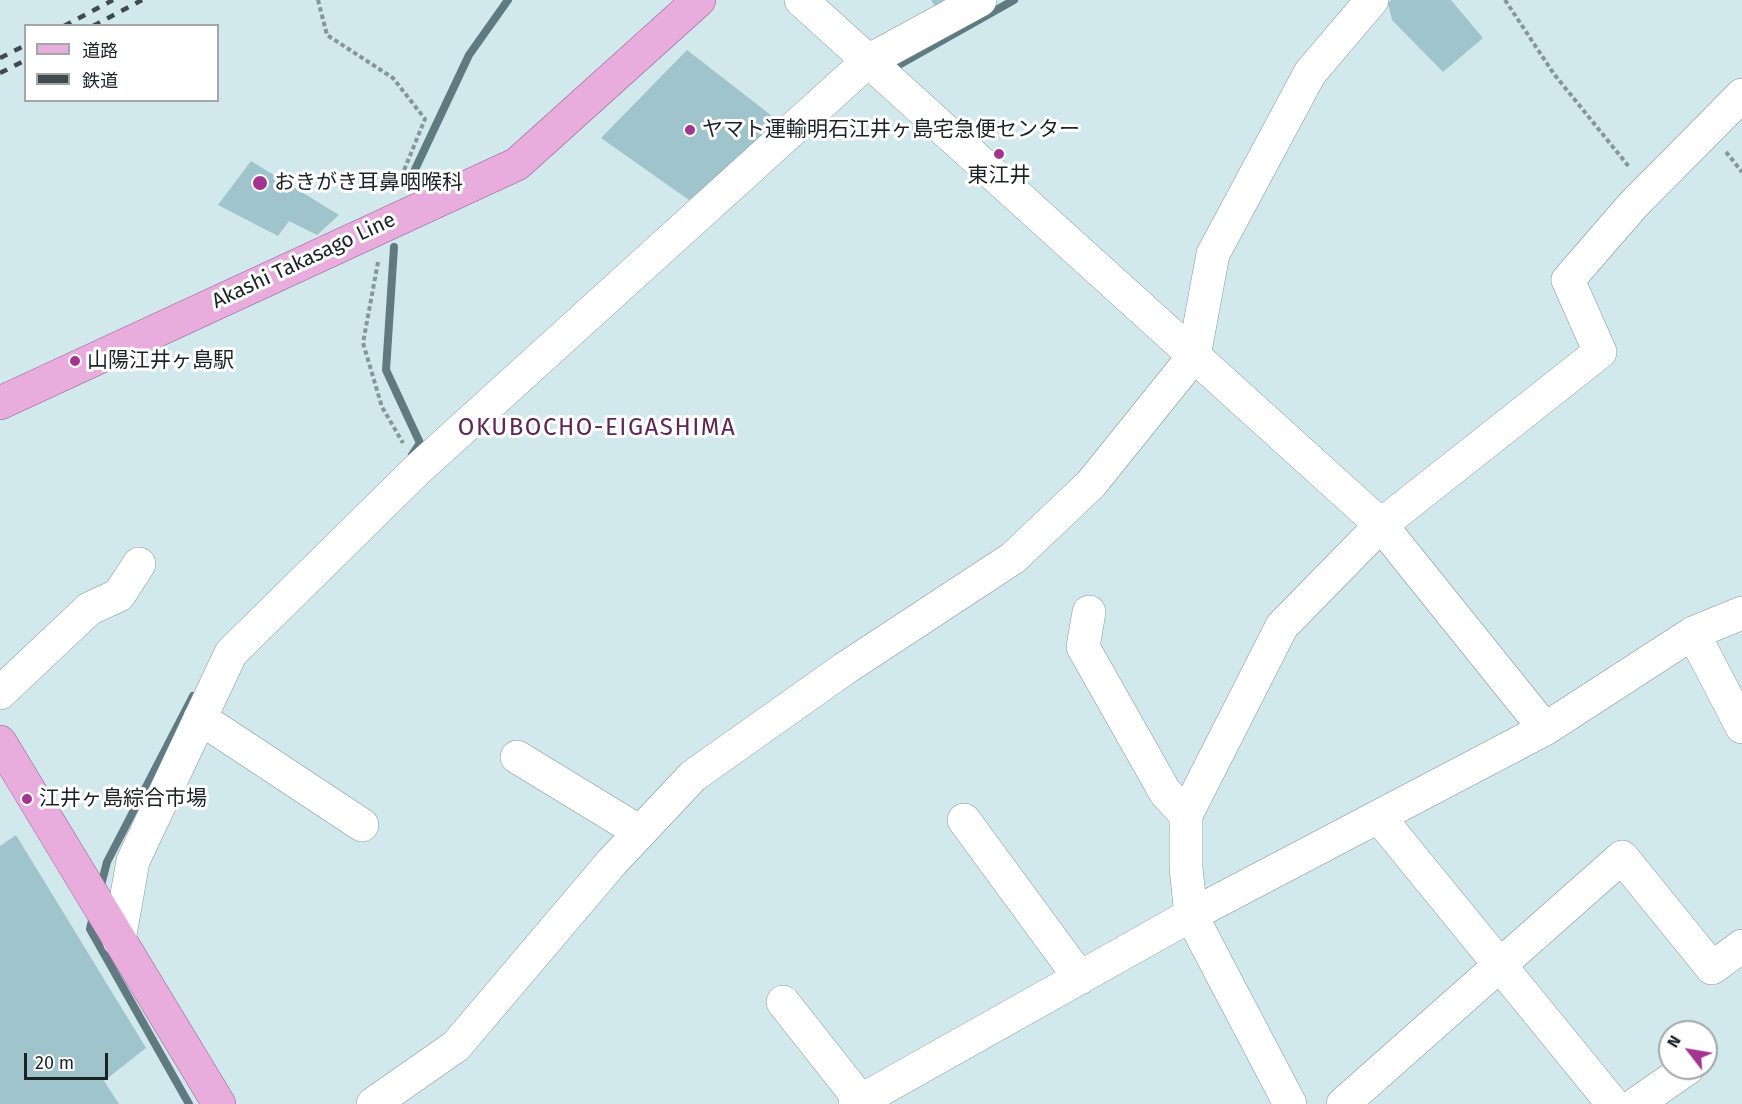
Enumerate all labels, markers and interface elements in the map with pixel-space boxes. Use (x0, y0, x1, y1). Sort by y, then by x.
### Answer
legend (24, 24, 219, 102)
text: 道路 (82, 40, 118, 62)
text: 鉄道 (82, 70, 118, 92)
place label: ヤマト運輸明石江井ヶ島宅急便センター (702, 117, 1080, 143)
marker: ヤマト運輸明石江井ヶ島宅急便センター (683, 123, 697, 137)
marker: 東江井 (992, 147, 1006, 161)
place label: 東江井 (968, 163, 1030, 189)
place label: おきがき耳鼻咽喉科 (274, 170, 463, 196)
marker: おきがき耳鼻咽喉科 (251, 174, 269, 192)
street label: Akashi Takasago Line (208, 207, 400, 315)
place label: 山陽江井ヶ島駅 (87, 348, 234, 374)
marker: 山陽江井ヶ島駅 (68, 354, 82, 368)
district label: OKUBOCHO-EIGASHIMA (458, 414, 736, 442)
place label: 江井ヶ島綜合市場 (39, 786, 207, 812)
marker: 江井ヶ島綜合市場 (20, 792, 34, 806)
north arrow (1658, 1020, 1718, 1080)
text: N (1663, 1032, 1685, 1051)
scale bar (27, 1041, 111, 1079)
text: 20 m (35, 1052, 74, 1074)

